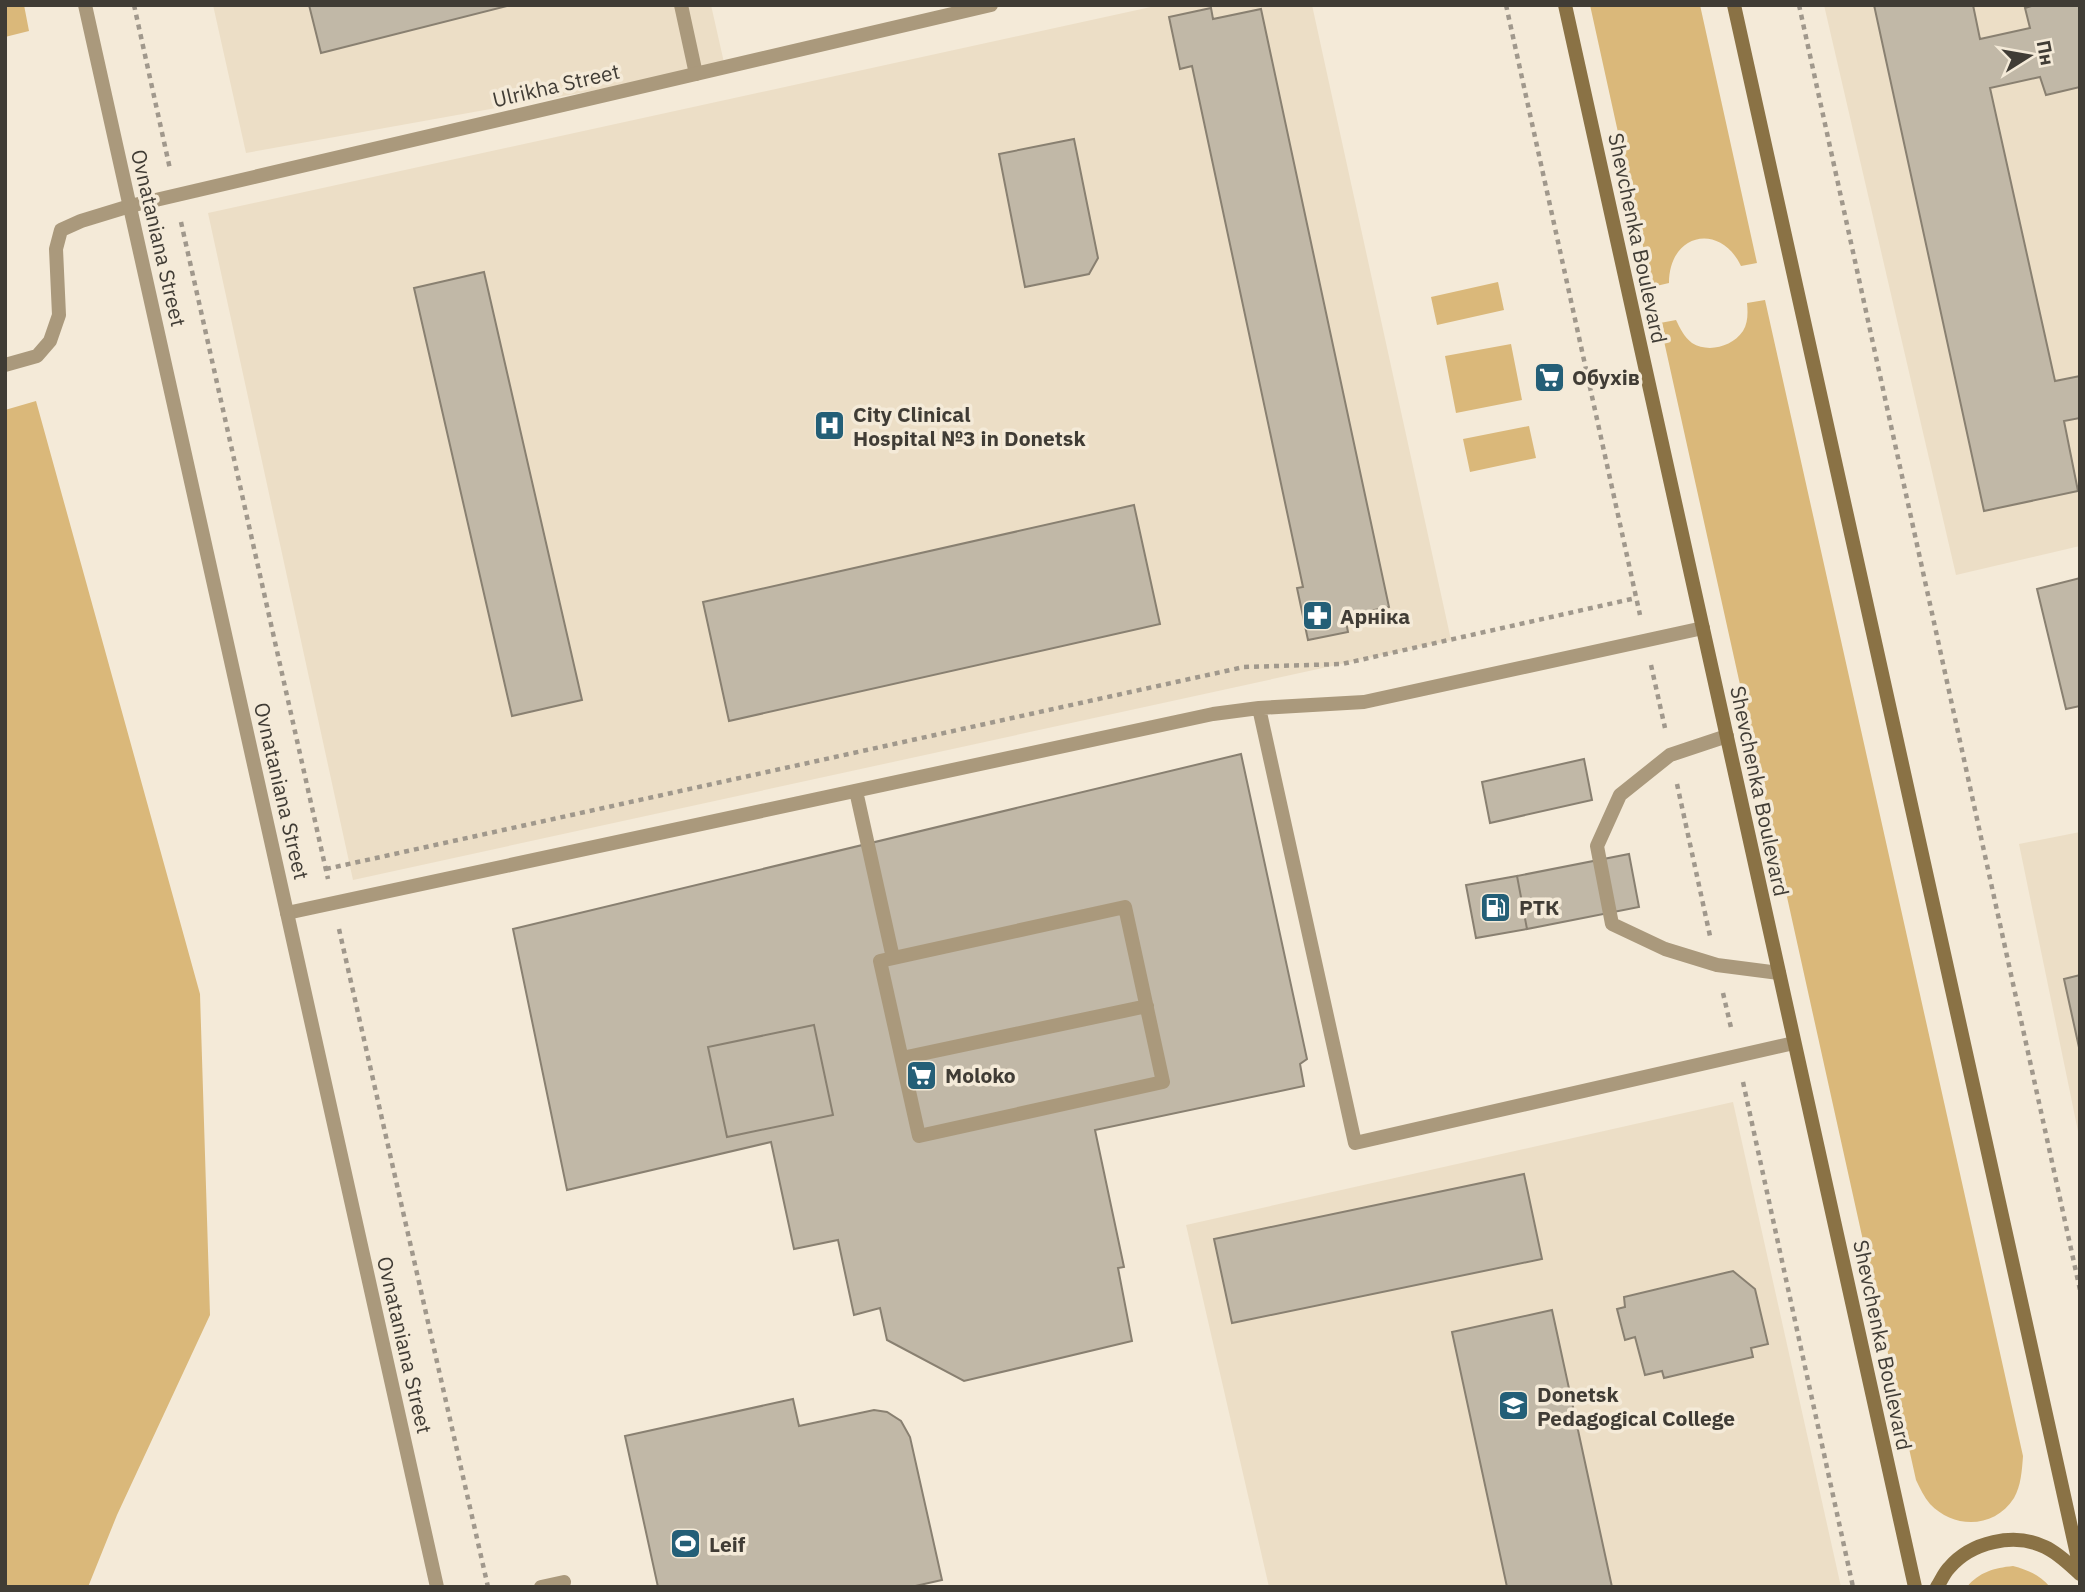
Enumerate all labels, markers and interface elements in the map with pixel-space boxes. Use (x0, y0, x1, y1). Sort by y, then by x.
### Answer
north arrow (1994, 21, 2064, 91)
text: Пн (2032, 38, 2060, 67)
street label: Ulrikha Street (490, 57, 622, 113)
street label: Shevchenka Boulevard (1602, 130, 1674, 346)
street label: Ovnataniana Street (125, 147, 193, 329)
supermarket icon: Обухів (1532, 360, 1566, 394)
place label: Обухів (1572, 363, 1640, 391)
place label: City Clinical Hospital №3 in Donetsk (853, 400, 1086, 452)
hospital icon: City Clinical Hospital №3 in Donetsk (813, 409, 847, 443)
pharmacy icon: Арніка (1300, 599, 1334, 633)
place label: Арніка (1340, 602, 1410, 630)
street label: Shevchenka Boulevard (1724, 683, 1796, 899)
street label: Ovnataniana Street (248, 700, 316, 882)
fuel station icon: РТК (1479, 890, 1513, 924)
place label: РТК (1519, 893, 1559, 921)
supermarket icon: Moloko (905, 1058, 939, 1092)
place label: Moloko (945, 1061, 1016, 1089)
street label: Shevchenka Boulevard (1847, 1237, 1919, 1453)
street label: Ovnataniana Street (371, 1254, 439, 1436)
place label: Donetsk Pedagogical College (1537, 1380, 1735, 1432)
school or university icon: Donetsk Pedagogical College (1497, 1389, 1531, 1423)
sports icon: Leif (669, 1527, 703, 1561)
place label: Leif (709, 1530, 746, 1558)

